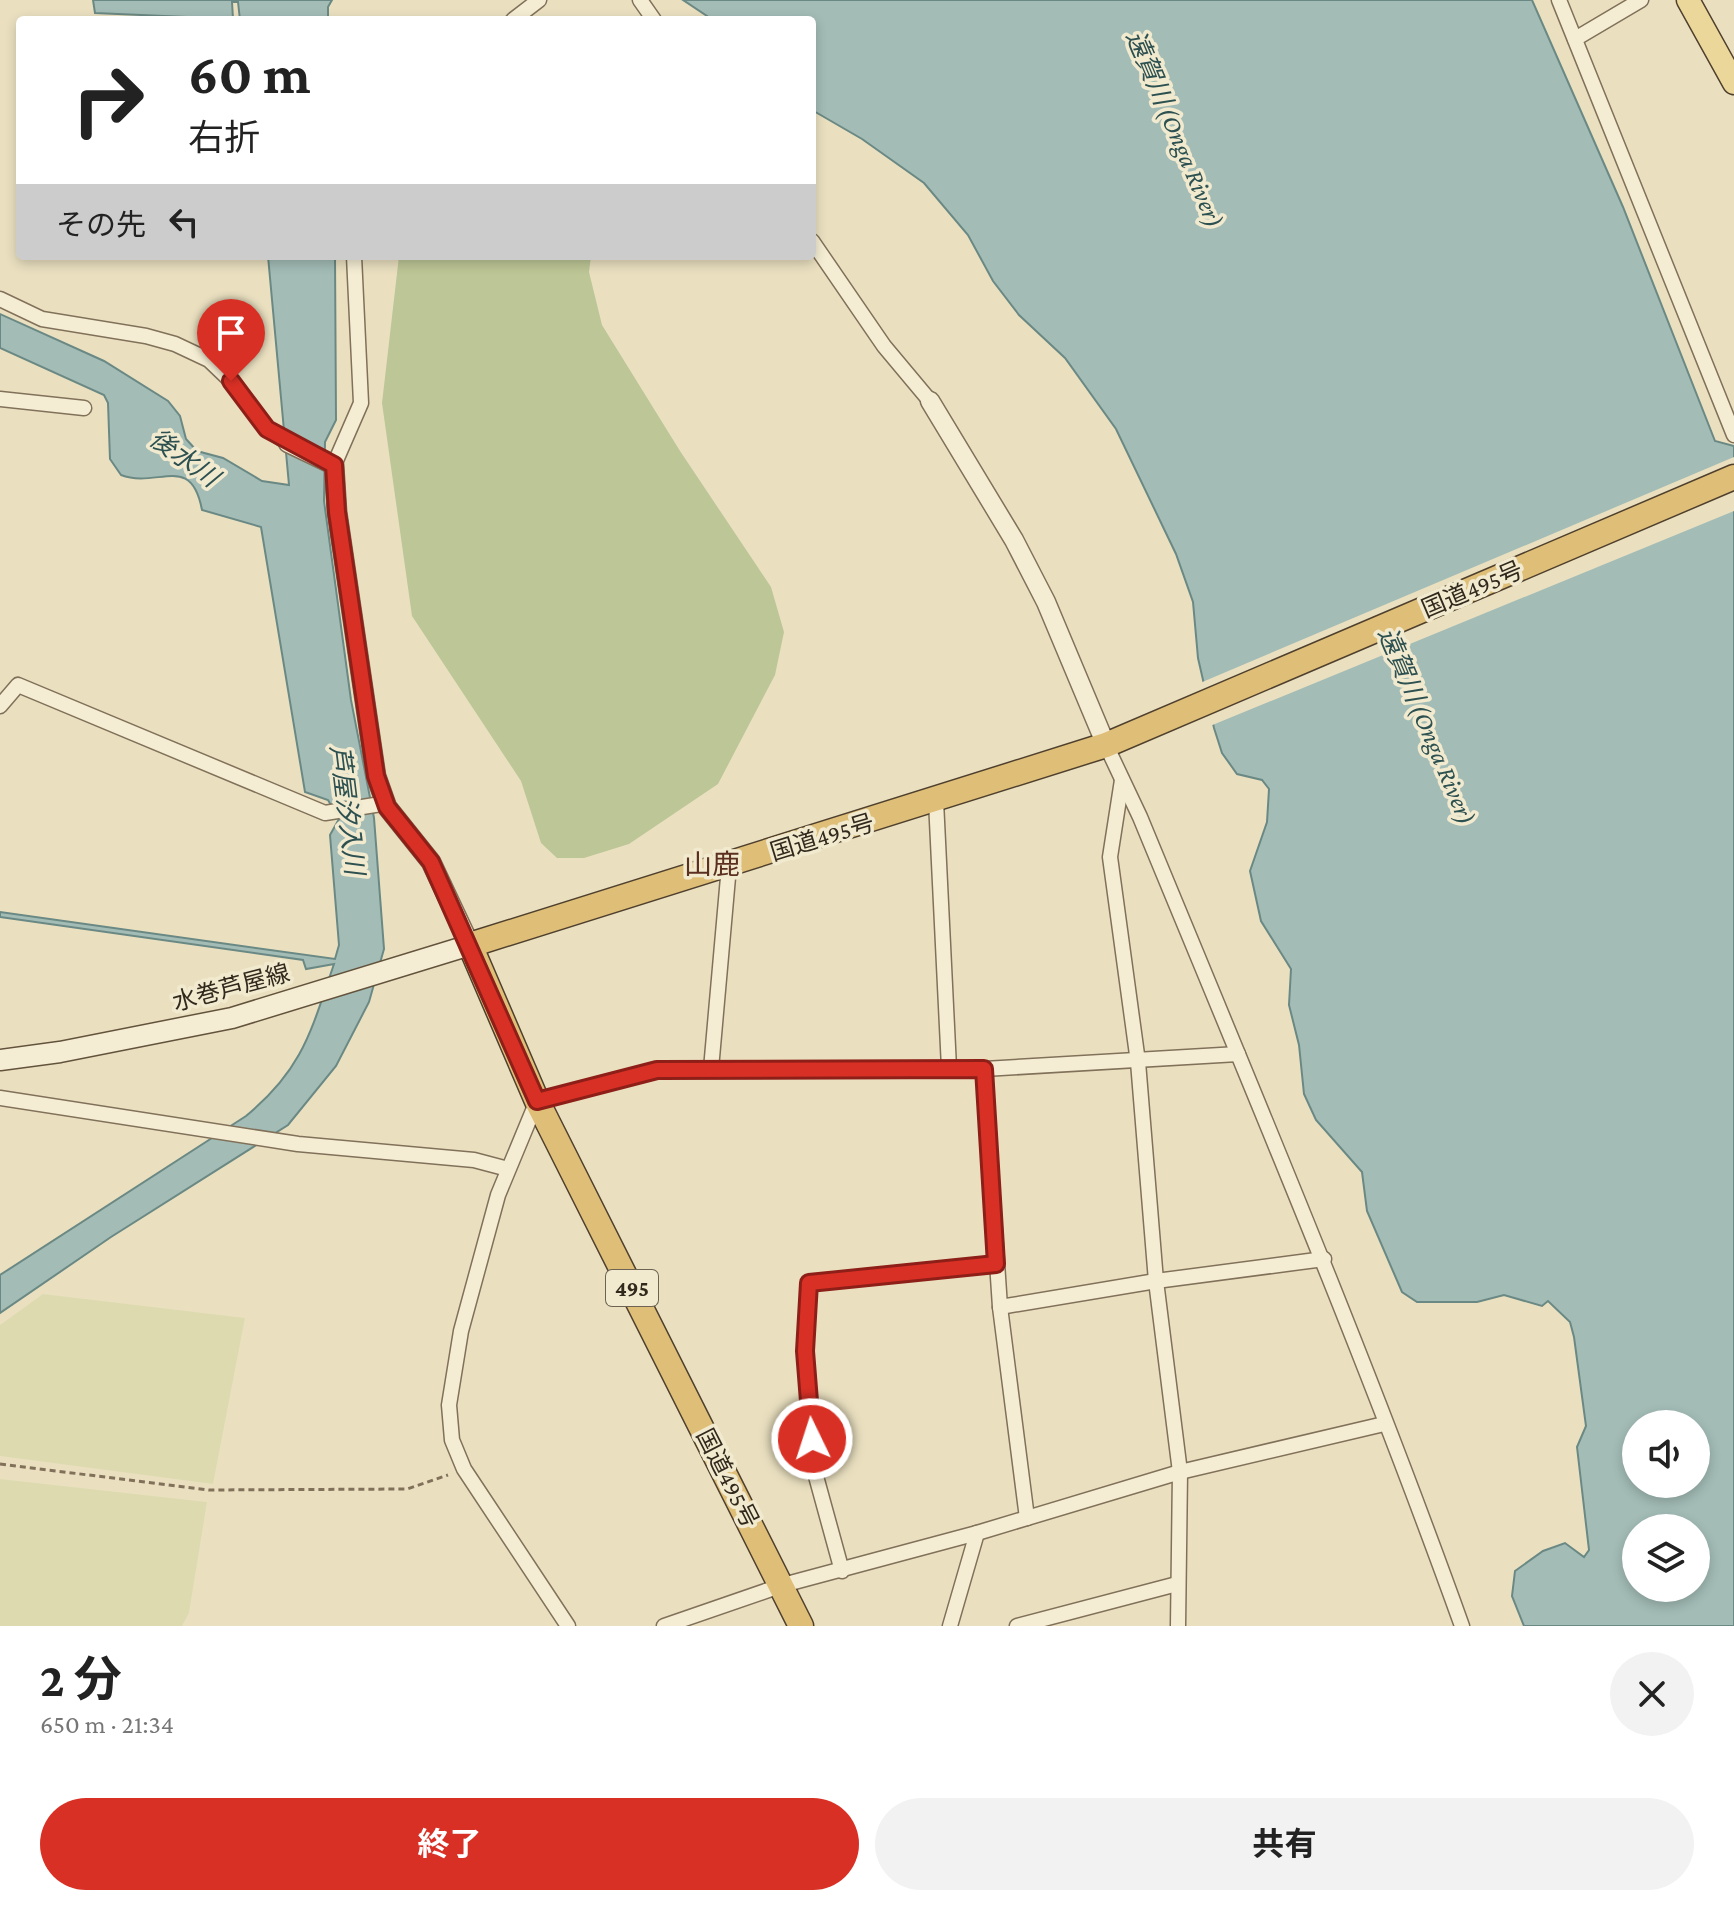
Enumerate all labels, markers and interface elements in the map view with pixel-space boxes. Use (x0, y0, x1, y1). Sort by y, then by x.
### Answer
water label: 遠賀川 (Onga River) (1120, 26, 1230, 232)
text: 60 m (188, 43, 311, 105)
icon: right (56, 48, 160, 152)
text: 右折 (188, 118, 260, 158)
icon: left (162, 200, 206, 244)
text: その先 (56, 208, 146, 241)
pin (197, 299, 265, 381)
icon: arrive (209, 311, 253, 355)
water label: 後水川 (144, 423, 226, 494)
street label: 国道495号 (1417, 556, 1527, 622)
water label: 遠賀川 (Onga River) (1372, 623, 1482, 829)
water label: 芦屋汐入川 (325, 744, 370, 879)
street label: 国道495号 (767, 808, 877, 866)
district label: 山鹿 (684, 849, 740, 880)
street label: 水巻芦屋線 (170, 958, 292, 1016)
road number: 495 (606, 1270, 658, 1306)
position arrow (770, 1397, 854, 1481)
map controls (1622, 1410, 1710, 1602)
button: sound (1622, 1410, 1710, 1498)
street label: 国道495号 (692, 1424, 764, 1532)
button: layers (1622, 1514, 1710, 1602)
button: close (1610, 1652, 1694, 1736)
text: 2 分 (40, 1653, 122, 1706)
text: 650 m · 21:34 (40, 1710, 174, 1739)
button: 終了 (40, 1798, 859, 1890)
button: 共有 (875, 1798, 1694, 1890)

